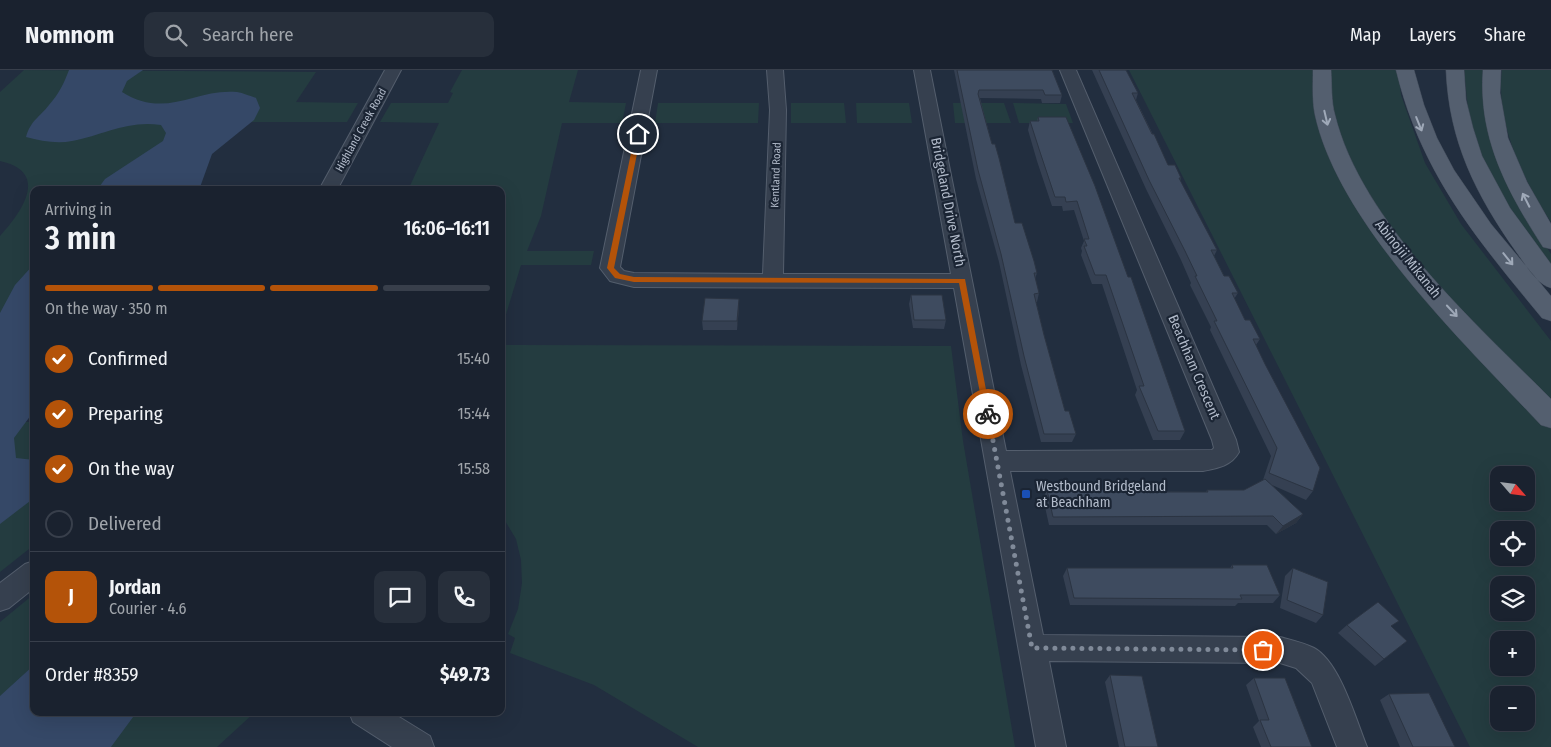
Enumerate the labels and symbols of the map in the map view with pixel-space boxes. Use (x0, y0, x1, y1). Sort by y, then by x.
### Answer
street label: Highland Creek Road (333, 86, 389, 174)
one-way arrow (1322, 110, 1331, 126)
pin (617, 113, 659, 155)
one-way arrow (1415, 116, 1425, 131)
street label: Bridgeland Drive North (927, 136, 969, 268)
street label: Kentland Road (768, 142, 784, 208)
one-way arrow (1521, 193, 1530, 208)
street label: Abinojii Mikanah (1371, 217, 1445, 301)
one-way arrow (1503, 253, 1514, 266)
one-way arrow (1446, 305, 1458, 317)
street label: Beachham Crescent (1164, 312, 1224, 422)
courier (963, 389, 1013, 439)
north arrow (1490, 466, 1535, 511)
place label: Westbound Bridgeland at Beachham (1036, 478, 1166, 511)
marker: Westbound Bridgeland at Beachham (1020, 488, 1032, 500)
pin (1242, 629, 1284, 671)

